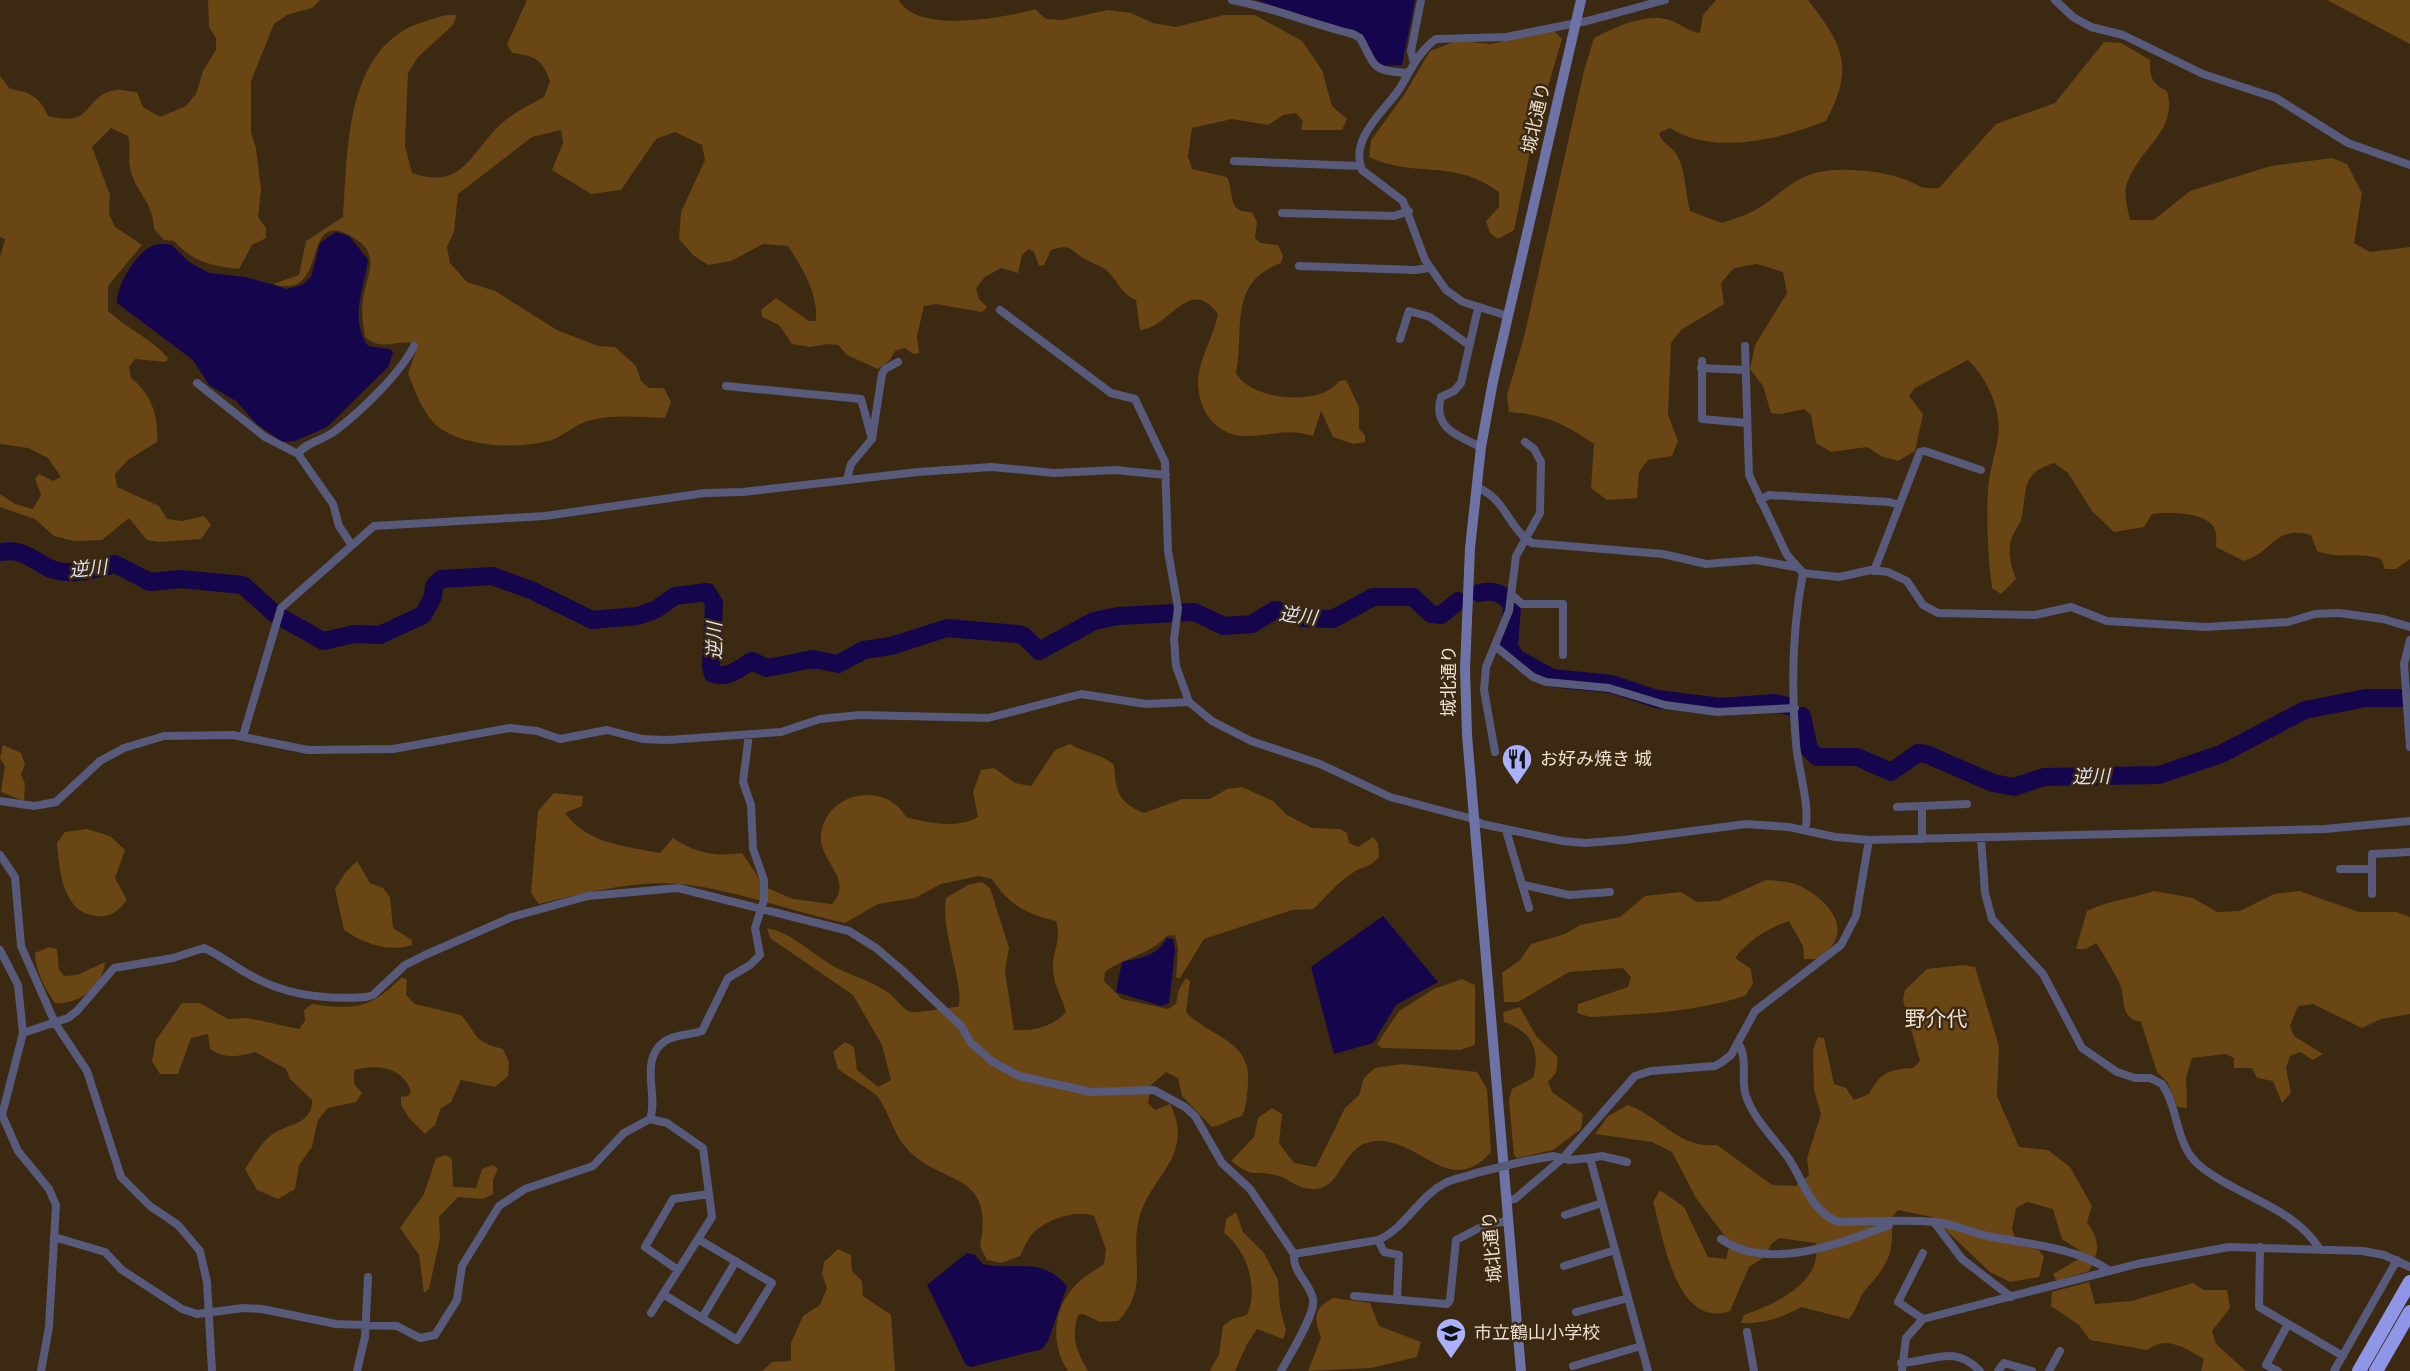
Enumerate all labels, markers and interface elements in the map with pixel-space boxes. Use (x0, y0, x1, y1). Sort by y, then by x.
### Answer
street label: 城北通り (1515, 80, 1556, 156)
water label: 逆川 (68, 553, 110, 583)
water label: 逆川 (1278, 600, 1320, 630)
water label: 逆川 (701, 620, 727, 660)
street label: 城北通り (1436, 645, 1461, 717)
restaurant icon: お好み焼き 城 (1500, 742, 1534, 786)
place label: お好み焼き 城 (1540, 746, 1652, 771)
water label: 逆川 (2072, 763, 2112, 789)
district label: 野介代 (1905, 1004, 1968, 1033)
street label: 城北通り (1476, 1210, 1507, 1284)
school or university icon: 市立鶴山小学校 (1434, 1316, 1468, 1360)
place label: 市立鶴山小学校 (1474, 1320, 1600, 1345)

